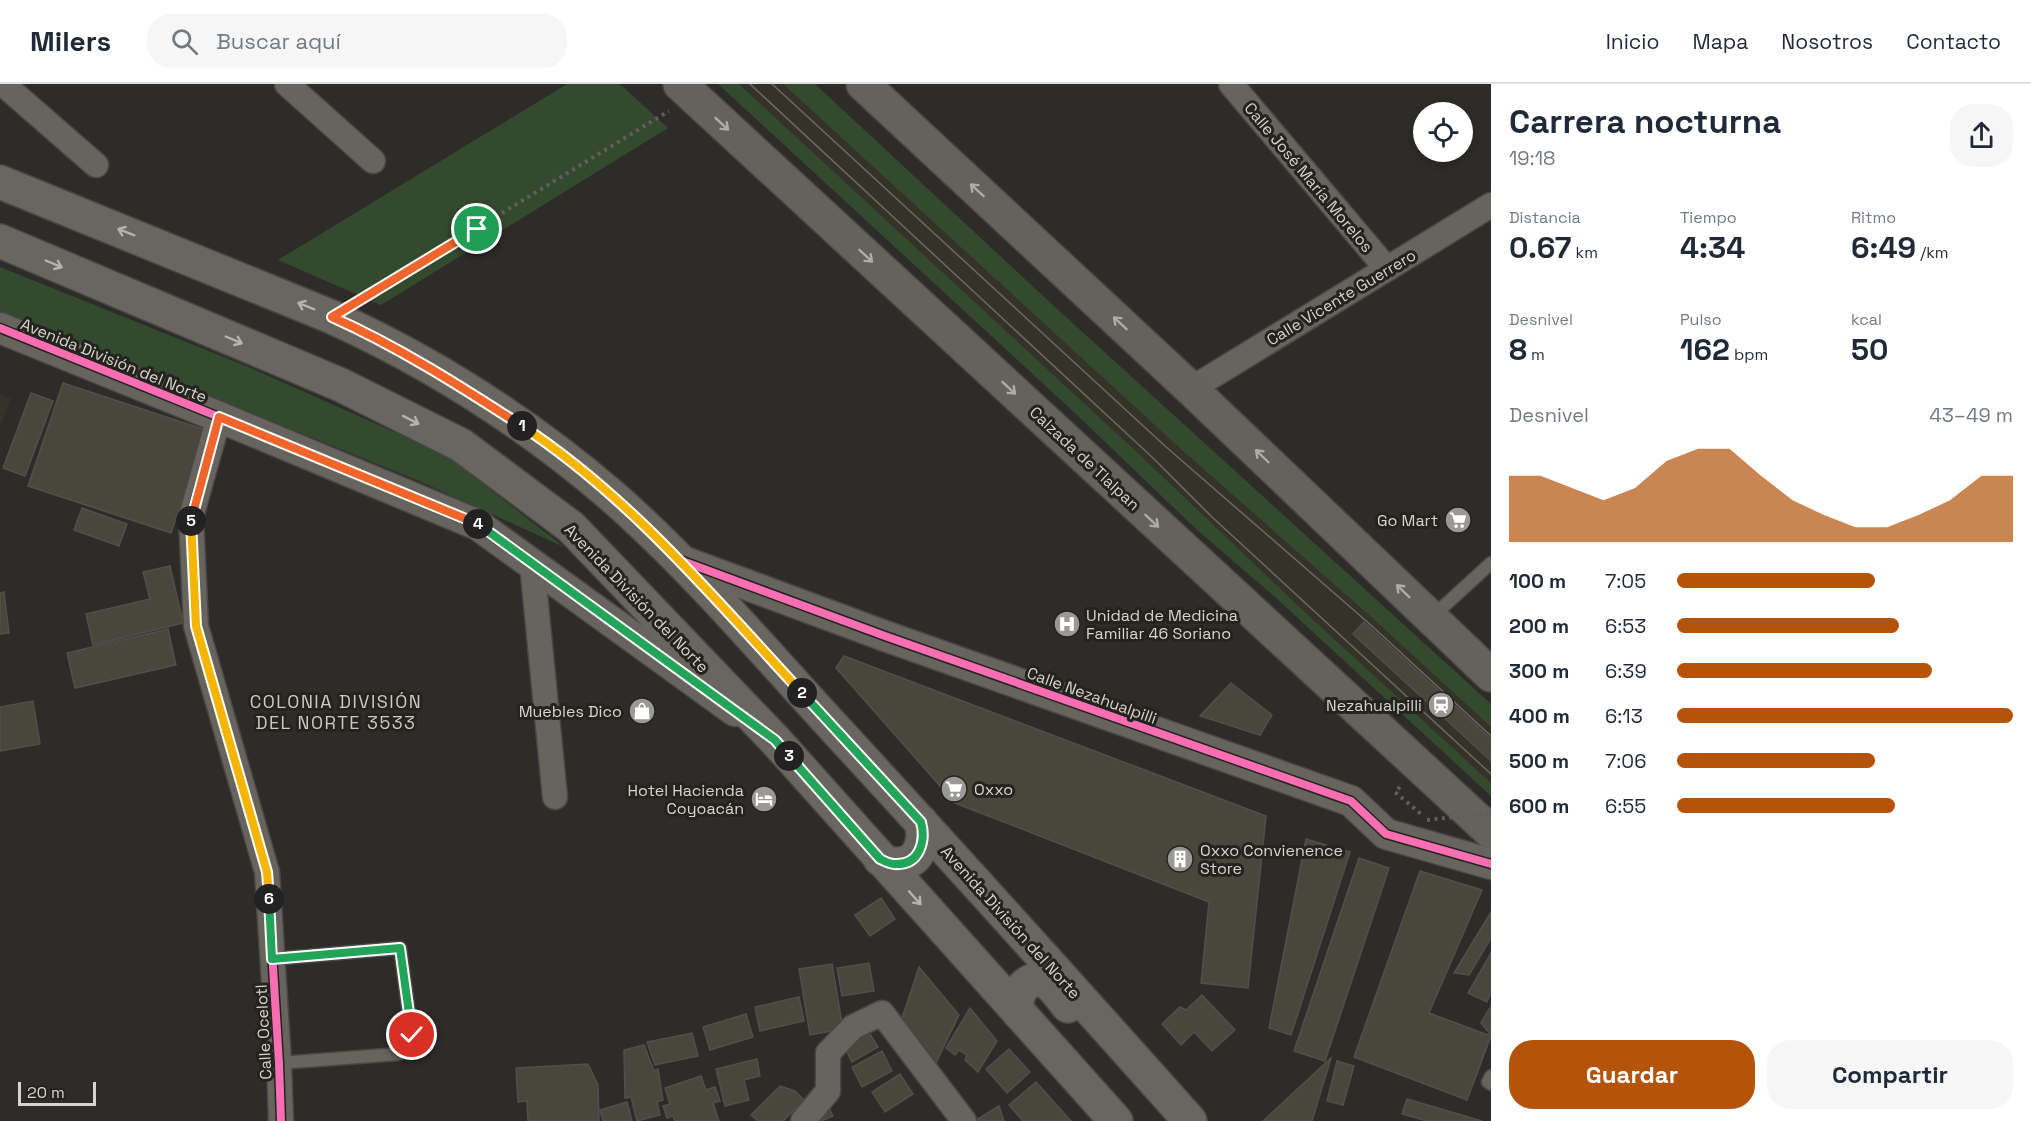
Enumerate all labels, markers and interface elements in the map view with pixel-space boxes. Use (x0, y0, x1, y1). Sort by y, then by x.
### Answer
search box (147, 14, 567, 68)
text: Milers (30, 23, 111, 59)
icon: search (168, 25, 201, 58)
text: Buscar aquí (216, 27, 341, 55)
text: Inicio (1606, 28, 1660, 55)
text: Mapa (1693, 28, 1748, 55)
text: Nosotros (1781, 28, 1873, 55)
text: Contacto (1906, 28, 2001, 55)
street label: Calle José María Morelos (1240, 98, 1378, 257)
text: Carrera nocturna (1509, 101, 1781, 143)
map controls (1413, 102, 1473, 162)
button: locate (1413, 102, 1473, 162)
button: share (1950, 104, 2013, 167)
one-way arrow (715, 117, 730, 131)
text: 19:18 (1509, 145, 1555, 171)
one-way arrow (970, 183, 985, 197)
pin (451, 203, 502, 254)
text: Distancia (1509, 207, 1581, 228)
text: Tiempo (1680, 207, 1737, 228)
text: Ritmo (1851, 207, 1896, 228)
icon: arrive (460, 212, 493, 245)
one-way arrow (117, 226, 135, 237)
text: 0.67 (1509, 228, 1571, 267)
text: 4:34 (1680, 228, 1745, 267)
text: 6:49 (1851, 228, 1916, 267)
text: km (1571, 242, 1598, 263)
text: /km (1916, 242, 1949, 263)
street label: Calle Vicente Guerrero (1263, 245, 1420, 350)
one-way arrow (858, 249, 873, 263)
one-way arrow (44, 259, 63, 270)
one-way arrow (297, 300, 316, 311)
text: Desnivel (1509, 309, 1573, 330)
text: Pulso (1680, 309, 1722, 330)
text: kcal (1851, 309, 1882, 330)
street label: Avenida División del Norte (18, 313, 210, 407)
one-way arrow (1112, 316, 1127, 330)
text: 8 (1509, 330, 1527, 369)
text: 162 (1680, 330, 1730, 369)
text: 50 (1851, 330, 1888, 369)
one-way arrow (224, 335, 242, 346)
text: m (1527, 344, 1545, 365)
text: bpm (1730, 344, 1768, 365)
one-way arrow (1001, 381, 1016, 395)
street label: Calzada de Tlalpan (1025, 402, 1144, 515)
text: Desnivel (1509, 402, 1589, 428)
text: 43–49 m (1929, 402, 2013, 428)
pin: 1 (507, 411, 537, 441)
one-way arrow (402, 415, 420, 426)
text: 1 (518, 415, 526, 436)
one-way arrow (1255, 450, 1270, 464)
supermarket icon: Go Mart (1443, 505, 1473, 535)
pin: 5 (176, 506, 206, 536)
pin: 4 (463, 509, 493, 539)
text: 5 (186, 510, 196, 531)
place label: Go Mart (1377, 510, 1438, 531)
text: 4 (473, 513, 483, 534)
one-way arrow (1145, 513, 1160, 528)
street label: Avenida División del Norte (560, 519, 713, 677)
text: 100 m (1509, 568, 1566, 594)
text: 7:05 (1605, 568, 1646, 594)
one-way arrow (1396, 583, 1411, 598)
place label: Unidad de Medicina Familiar 46 Soriano (1086, 605, 1238, 644)
hospital icon: Unidad de Medicina Familiar 46 Soriano (1052, 609, 1082, 639)
text: 200 m (1509, 613, 1569, 639)
text: 6:53 (1605, 613, 1646, 639)
text: 300 m (1509, 658, 1569, 684)
text: 6:39 (1605, 658, 1647, 684)
street label: Calle Nezahualpilli (1024, 662, 1160, 729)
pin: 2 (787, 678, 817, 708)
text: 2 (797, 682, 807, 703)
district label: COLONIA DIVISIÓN DEL NORTE 3533 (250, 690, 422, 734)
station icon: Nezahualpilli (1426, 690, 1456, 720)
place label: Nezahualpilli (1326, 695, 1422, 716)
shop icon: Muebles Dico (627, 696, 657, 726)
place label: Muebles Dico (519, 701, 622, 722)
text: 400 m (1509, 703, 1570, 729)
text: 6:13 (1605, 703, 1643, 729)
pin: 3 (774, 741, 804, 771)
text: 3 (784, 745, 794, 766)
text: 500 m (1509, 748, 1569, 774)
text: 7:06 (1605, 748, 1646, 774)
supermarket icon: Oxxo (939, 774, 969, 804)
place label: Oxxo (974, 779, 1013, 800)
place label: Hotel Hacienda Coyoacán (628, 780, 744, 819)
hotel icon: Hotel Hacienda Coyoacán (749, 784, 779, 814)
text: 600 m (1509, 793, 1569, 819)
text: 6:55 (1605, 793, 1646, 819)
place label: Oxxo Convienence Store (1200, 840, 1343, 879)
street label: Avenida División del Norte (936, 841, 1085, 1003)
building icon: Oxxo Convienence Store (1165, 844, 1195, 874)
pin: 6 (254, 884, 284, 914)
text: 6 (264, 888, 274, 909)
one-way arrow (908, 890, 922, 905)
street label: Calle Ocelotl (251, 984, 276, 1080)
pin (386, 1009, 437, 1060)
icon: check (395, 1018, 428, 1051)
button: Guardar (1509, 1040, 1755, 1109)
button: Compartir (1767, 1040, 2013, 1109)
scale bar (18, 1079, 96, 1106)
text: 20 m (27, 1082, 65, 1103)

